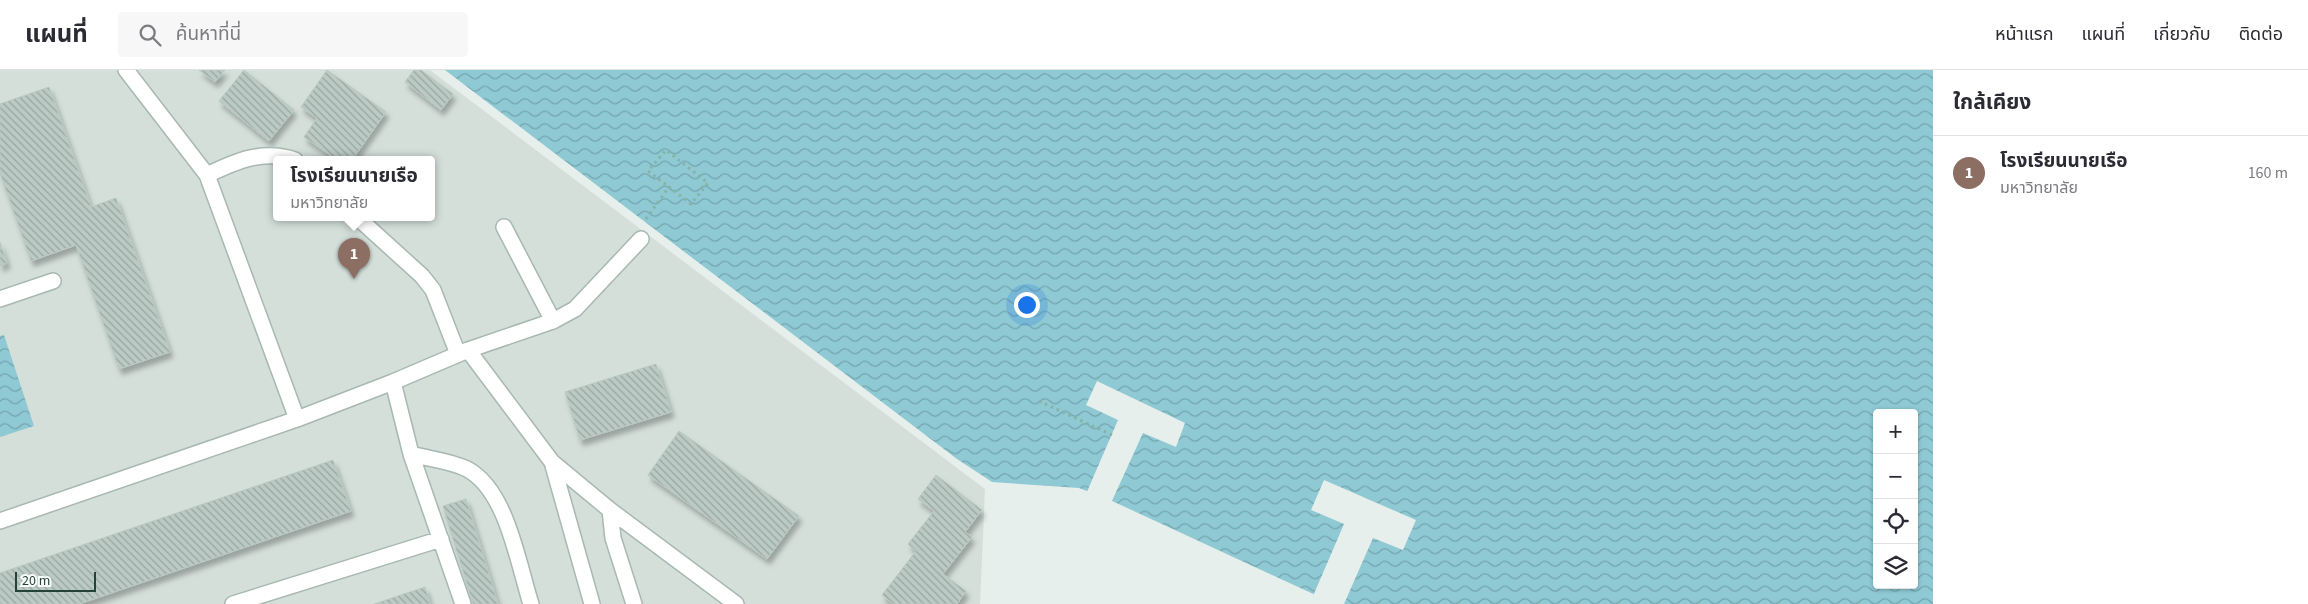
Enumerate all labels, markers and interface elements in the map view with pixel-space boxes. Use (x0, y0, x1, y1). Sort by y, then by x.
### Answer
search box (118, 12, 468, 57)
text: แผนที่ (25, 17, 88, 52)
icon: search (136, 21, 164, 49)
text: ค้นหาที่นี่ (176, 21, 241, 48)
text: หน้าแรก (1995, 22, 2053, 47)
text: แผนที่ (2081, 22, 2125, 47)
text: เกี่ยวกับ (2153, 22, 2211, 47)
text: ติดต่อ (2239, 22, 2283, 47)
text: ใกล้เคียง (1953, 87, 2031, 117)
text: โรงเรียนนายเรือ (2000, 148, 2127, 175)
popup (273, 156, 435, 221)
text: 1 (1965, 162, 1973, 184)
text: 160 m (2248, 162, 2288, 184)
text: โรงเรียนนายเรือ (290, 163, 418, 190)
text: มหาวิทยาลัย (2000, 177, 2078, 199)
text: มหาวิทยาลัย (290, 192, 368, 214)
pin: 1 (338, 238, 370, 279)
your location (1014, 292, 1040, 318)
map controls (1873, 409, 1918, 589)
button: + (1873, 409, 1918, 454)
button: − (1873, 454, 1918, 499)
button: locate (1873, 499, 1918, 544)
button: layers (1873, 544, 1918, 589)
scale bar (15, 569, 96, 592)
text: 20 m (22, 571, 50, 591)

